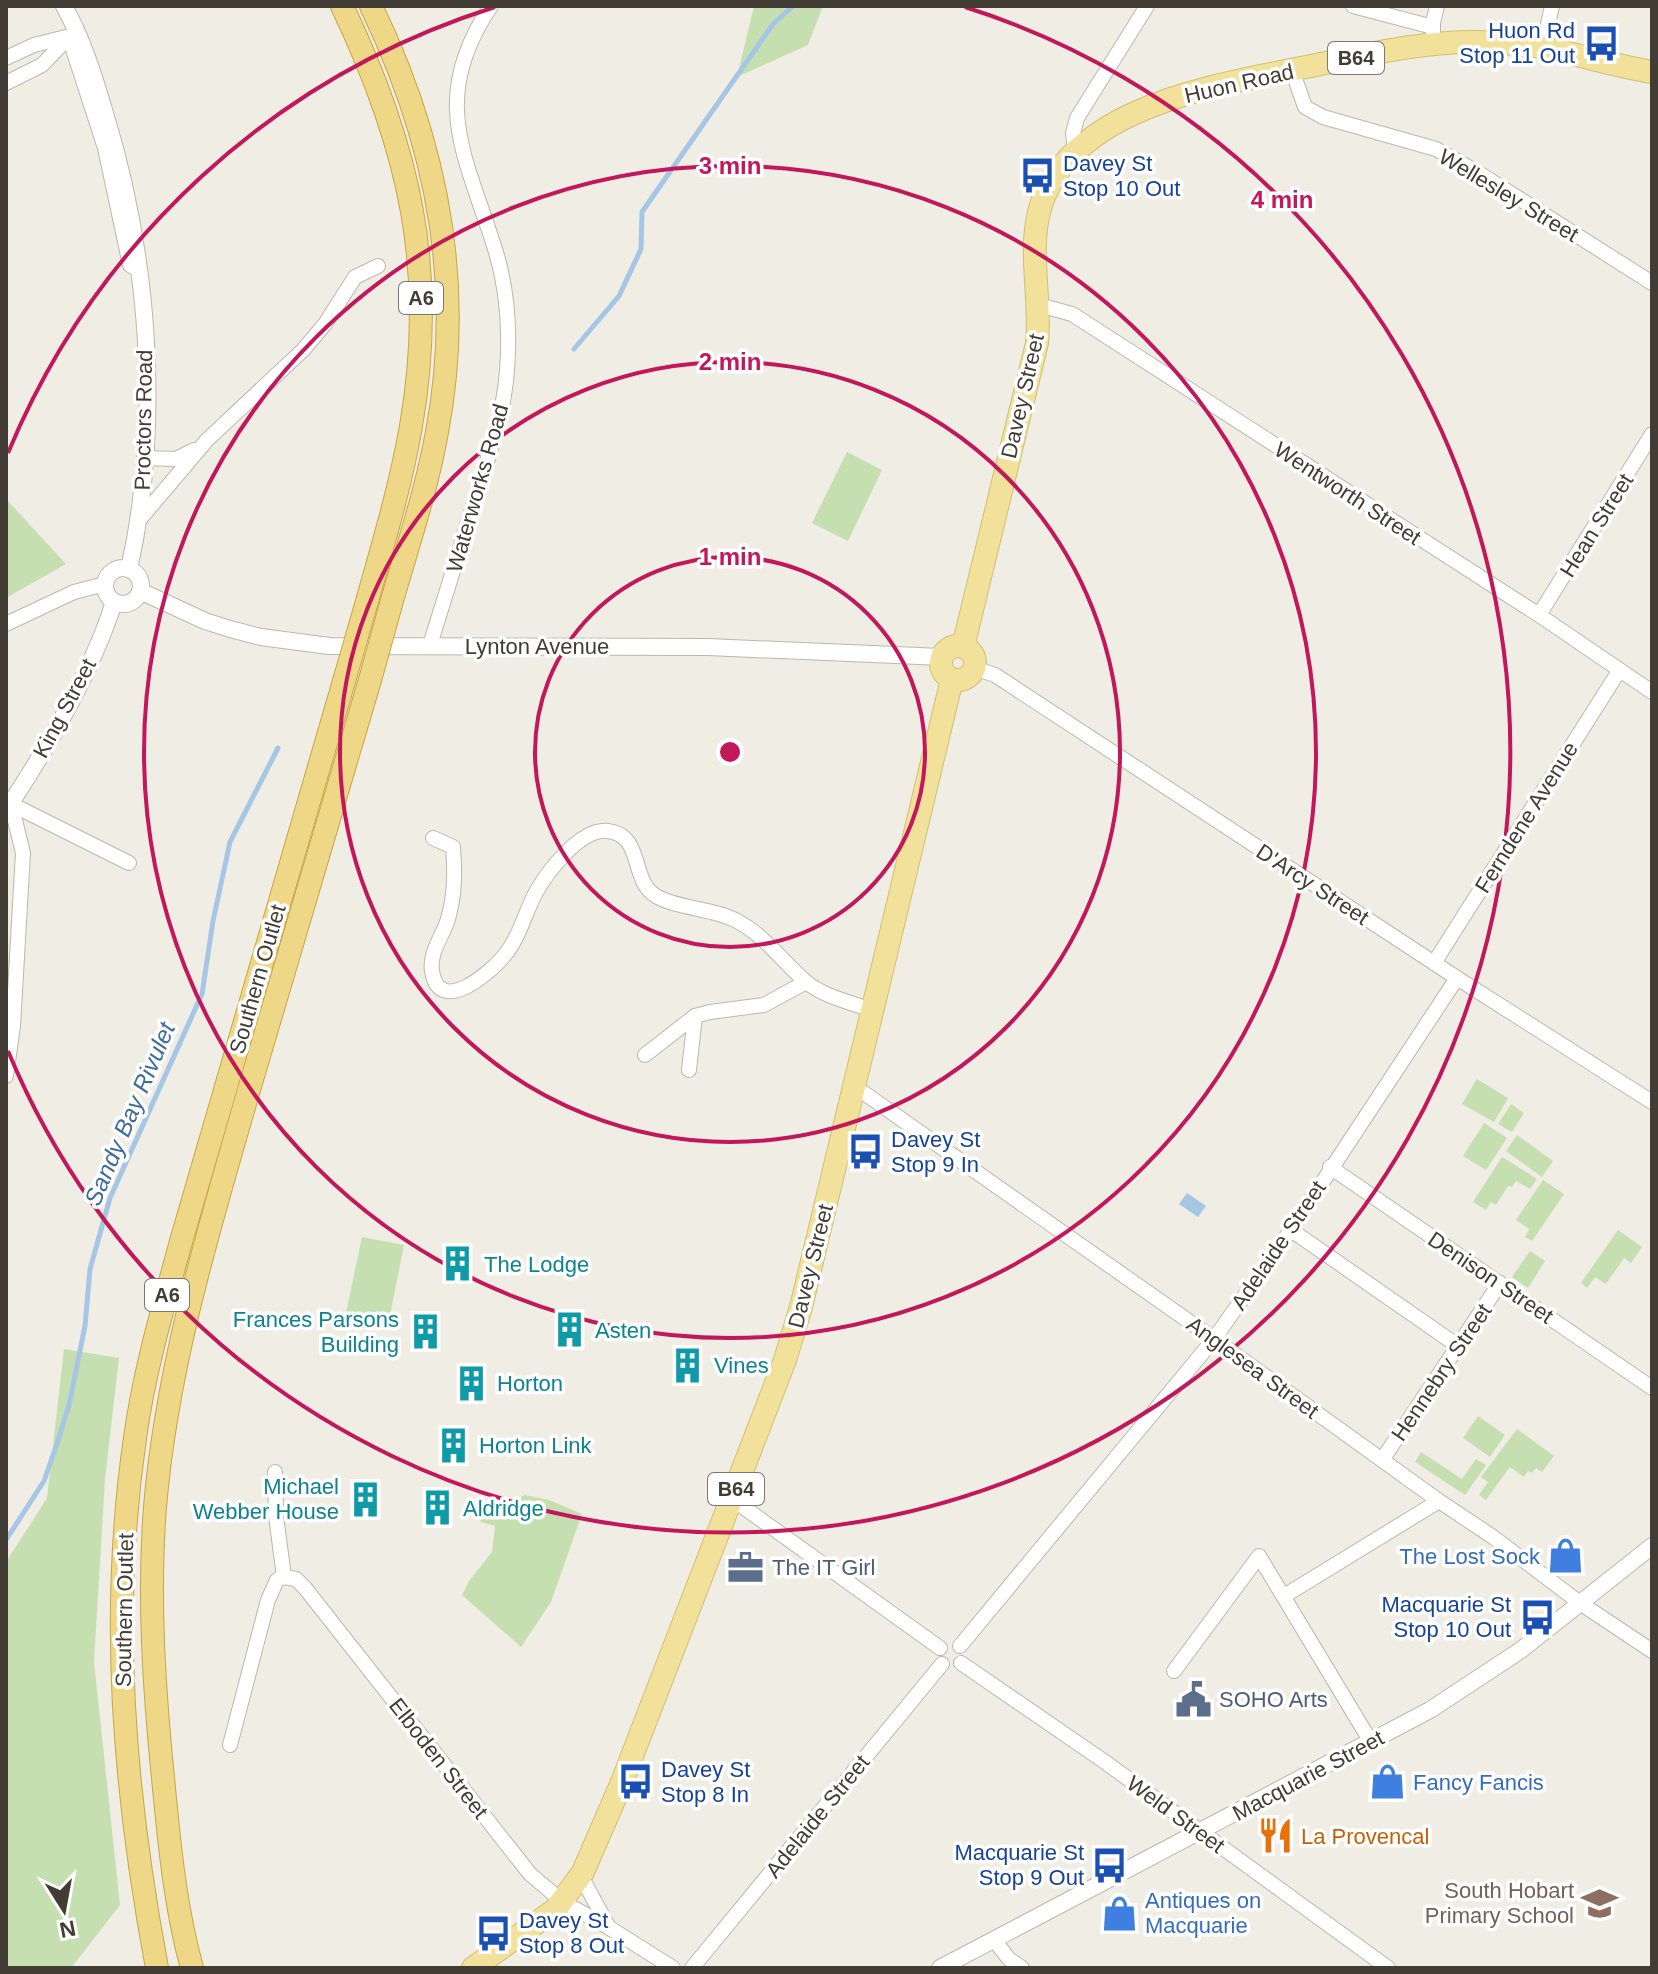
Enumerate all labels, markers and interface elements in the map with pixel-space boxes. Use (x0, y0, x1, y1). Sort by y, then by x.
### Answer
place label: Huon Rd Stop 11 Out (1459, 18, 1575, 68)
bus stop icon: Huon Rd Stop 11 Out (1582, 24, 1620, 62)
road number: B64 (1328, 42, 1384, 74)
street label: Huon Road (1182, 59, 1296, 108)
street label: Wellesley Street (1434, 144, 1583, 247)
place label: Davey St Stop 10 Out (1063, 151, 1180, 201)
text: 3 min (699, 152, 761, 179)
bus stop icon: Davey St Stop 10 Out (1018, 157, 1056, 195)
text: 4 min (1251, 186, 1313, 213)
road number: A6 (399, 282, 443, 314)
street label: Davey Street (996, 331, 1049, 461)
text: 2 min (699, 348, 761, 375)
street label: Proctors Road (130, 349, 157, 491)
street label: Waterworks Road (441, 401, 513, 575)
street label: Wentworth Street (1270, 437, 1426, 550)
street label: Hean Street (1555, 469, 1638, 582)
text: 1 min (699, 543, 761, 570)
street label: Lynton Avenue (465, 634, 609, 659)
street label: King Street (28, 654, 101, 762)
street label: Ferndene Avenue (1470, 737, 1583, 897)
centre of rings (716, 738, 744, 766)
street label: D'Arcy Street (1252, 839, 1374, 930)
street label: Southern Outlet (224, 902, 291, 1057)
water label: Sandy Bay Rivulet (79, 1017, 181, 1209)
place label: Davey St Stop 9 In (891, 1127, 980, 1177)
bus stop icon: Davey St Stop 9 In (846, 1133, 884, 1171)
street label: Adelaide Street (1226, 1176, 1331, 1315)
street label: Davey Street (783, 1201, 838, 1331)
street label: Denison Street (1423, 1226, 1558, 1328)
building icon: The Lodge (439, 1245, 477, 1283)
place label: The Lodge (484, 1252, 589, 1277)
road number: A6 (145, 1279, 189, 1311)
street label: Hennebry Street (1386, 1299, 1497, 1446)
place label: Frances Parsons Building (233, 1307, 399, 1357)
building icon: Asten (550, 1311, 588, 1349)
street label: Anglesea Street (1182, 1311, 1323, 1424)
building icon: Frances Parsons Building (406, 1313, 444, 1351)
place label: Asten (595, 1318, 651, 1343)
building icon: Vines (669, 1346, 707, 1384)
place label: Vines (714, 1353, 769, 1378)
building icon: Horton (452, 1364, 490, 1402)
place label: Horton (497, 1371, 563, 1396)
building icon: Horton Link (434, 1426, 472, 1464)
place label: Horton Link (479, 1433, 593, 1458)
road number: B64 (708, 1473, 764, 1505)
place label: Michael Webber House (193, 1474, 339, 1524)
building icon: Michael Webber House (346, 1480, 384, 1518)
building icon: Aldridge (418, 1489, 456, 1527)
place label: Aldridge (463, 1496, 544, 1521)
street label: Southern Outlet (111, 1533, 138, 1687)
shop icon: The Lost Sock (1547, 1537, 1585, 1575)
place label: The Lost Sock (1399, 1544, 1541, 1569)
office icon: The IT Girl (727, 1548, 765, 1586)
place label: The IT Girl (772, 1555, 876, 1580)
place label: Macquarie St Stop 10 Out (1381, 1592, 1511, 1642)
bus stop icon: Macquarie St Stop 10 Out (1518, 1598, 1556, 1636)
public building icon: SOHO Arts (1174, 1680, 1212, 1718)
place label: SOHO Arts (1219, 1687, 1328, 1712)
street label: Elboden Street (384, 1693, 493, 1823)
street label: Macquarie Street (1228, 1725, 1388, 1826)
street label: Adelaide Street (760, 1750, 874, 1883)
place label: Davey St Stop 8 In (661, 1757, 750, 1807)
bus stop icon: Davey St Stop 8 In (616, 1763, 654, 1801)
shop icon: Fancy Fancis (1368, 1763, 1406, 1801)
place label: Fancy Fancis (1413, 1770, 1544, 1795)
street label: Weld Street (1122, 1771, 1229, 1858)
restaurant icon: La Provencal (1256, 1817, 1294, 1855)
place label: La Provencal (1301, 1824, 1429, 1849)
place label: Macquarie St Stop 9 Out (954, 1840, 1084, 1890)
bus stop icon: Macquarie St Stop 9 Out (1091, 1846, 1129, 1884)
north arrow (24, 1870, 104, 1950)
place label: South Hobart Primary School (1425, 1878, 1574, 1928)
school or university icon: South Hobart Primary School (1581, 1884, 1619, 1922)
place label: Antiques on Macquarie (1145, 1888, 1261, 1938)
shop icon: Antiques on Macquarie (1100, 1894, 1138, 1932)
place label: Davey St Stop 8 Out (519, 1908, 624, 1958)
bus stop icon: Davey St Stop 8 Out (474, 1914, 512, 1952)
text: N (58, 1915, 78, 1943)

